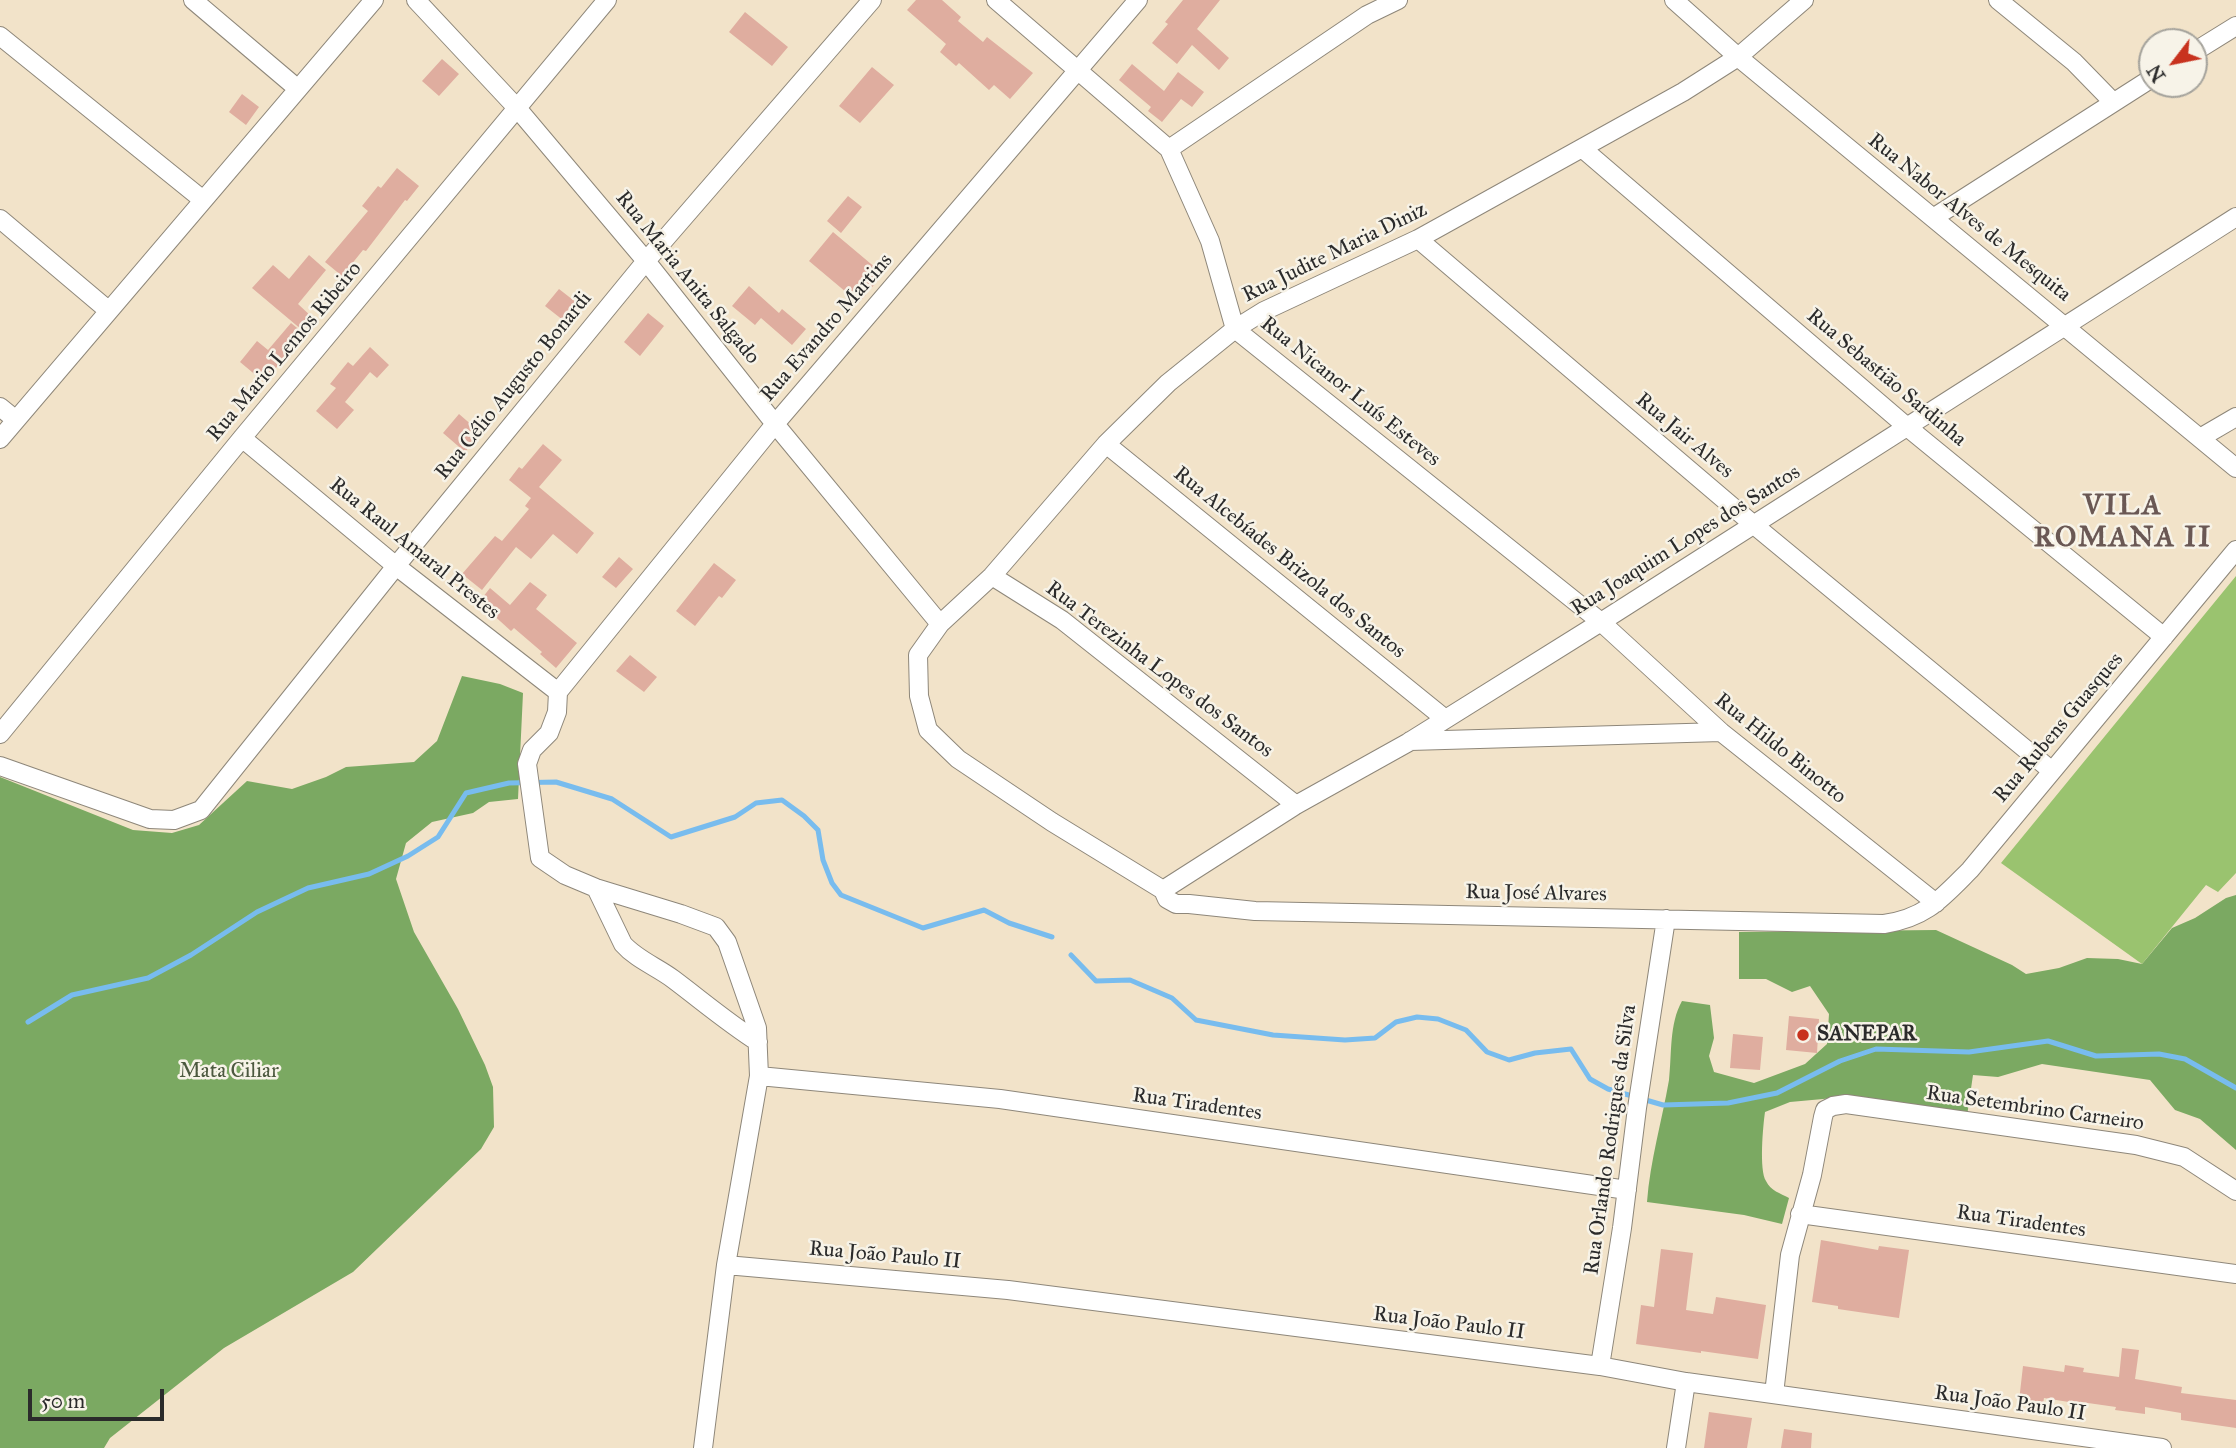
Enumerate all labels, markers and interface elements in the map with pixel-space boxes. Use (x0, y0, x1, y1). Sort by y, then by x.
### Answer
north arrow (2138, 28, 2208, 98)
text: N (2142, 60, 2170, 86)
street label: Rua Nabor Alves de Mesquita (1862, 128, 2076, 308)
street label: Rua Maria Anita Salgado (609, 186, 765, 370)
street label: Rua Judite Maria Diniz (1239, 197, 1431, 309)
street label: Rua Evandro Martins (756, 249, 898, 407)
street label: Rua Mario Lemos Ribeiro (202, 257, 368, 447)
street label: Rua Célio Augusto Bonardi (430, 287, 598, 485)
street label: Rua Sebastião Sardinha (1801, 304, 1971, 452)
street label: Rua Nicanor Luís Esteves (1255, 312, 1445, 472)
street label: Rua Jair Alves (1630, 388, 1738, 484)
street label: Rua Joaquim Lopes dos Santos (1567, 460, 1805, 622)
street label: Rua Alcebíades Brizola dos Santos (1168, 462, 1410, 664)
street label: Rua Raul Amaral Prestes (324, 473, 504, 625)
district label: VILA ROMANA II (2035, 490, 2211, 556)
street label: Rua Terezinha Lopes dos Santos (1040, 576, 1278, 764)
street label: Rua Rubens Guasques (1989, 648, 2129, 808)
street label: Rua Hildo Binotto (1709, 688, 1851, 810)
street label: Rua José Alvares (1465, 880, 1607, 908)
street label: Rua Orlando Rodrigues da Silva (1580, 1003, 1642, 1277)
place label: SANEPAR (1817, 1022, 1916, 1048)
marker: SANEPAR (1795, 1027, 1811, 1043)
park label: Mata Ciliar (179, 1059, 279, 1085)
street label: Rua Setembrino Carneiro (1925, 1081, 2145, 1137)
street label: Rua Tiradentes (1131, 1083, 1263, 1127)
street label: Rua Tiradentes (1955, 1200, 2087, 1244)
street label: Rua João Paulo II (808, 1237, 962, 1275)
street label: Rua João Paulo II (1372, 1302, 1526, 1346)
scale bar (32, 1374, 168, 1418)
street label: Rua João Paulo II (1933, 1381, 2087, 1427)
text: 50 m (41, 1388, 85, 1414)

